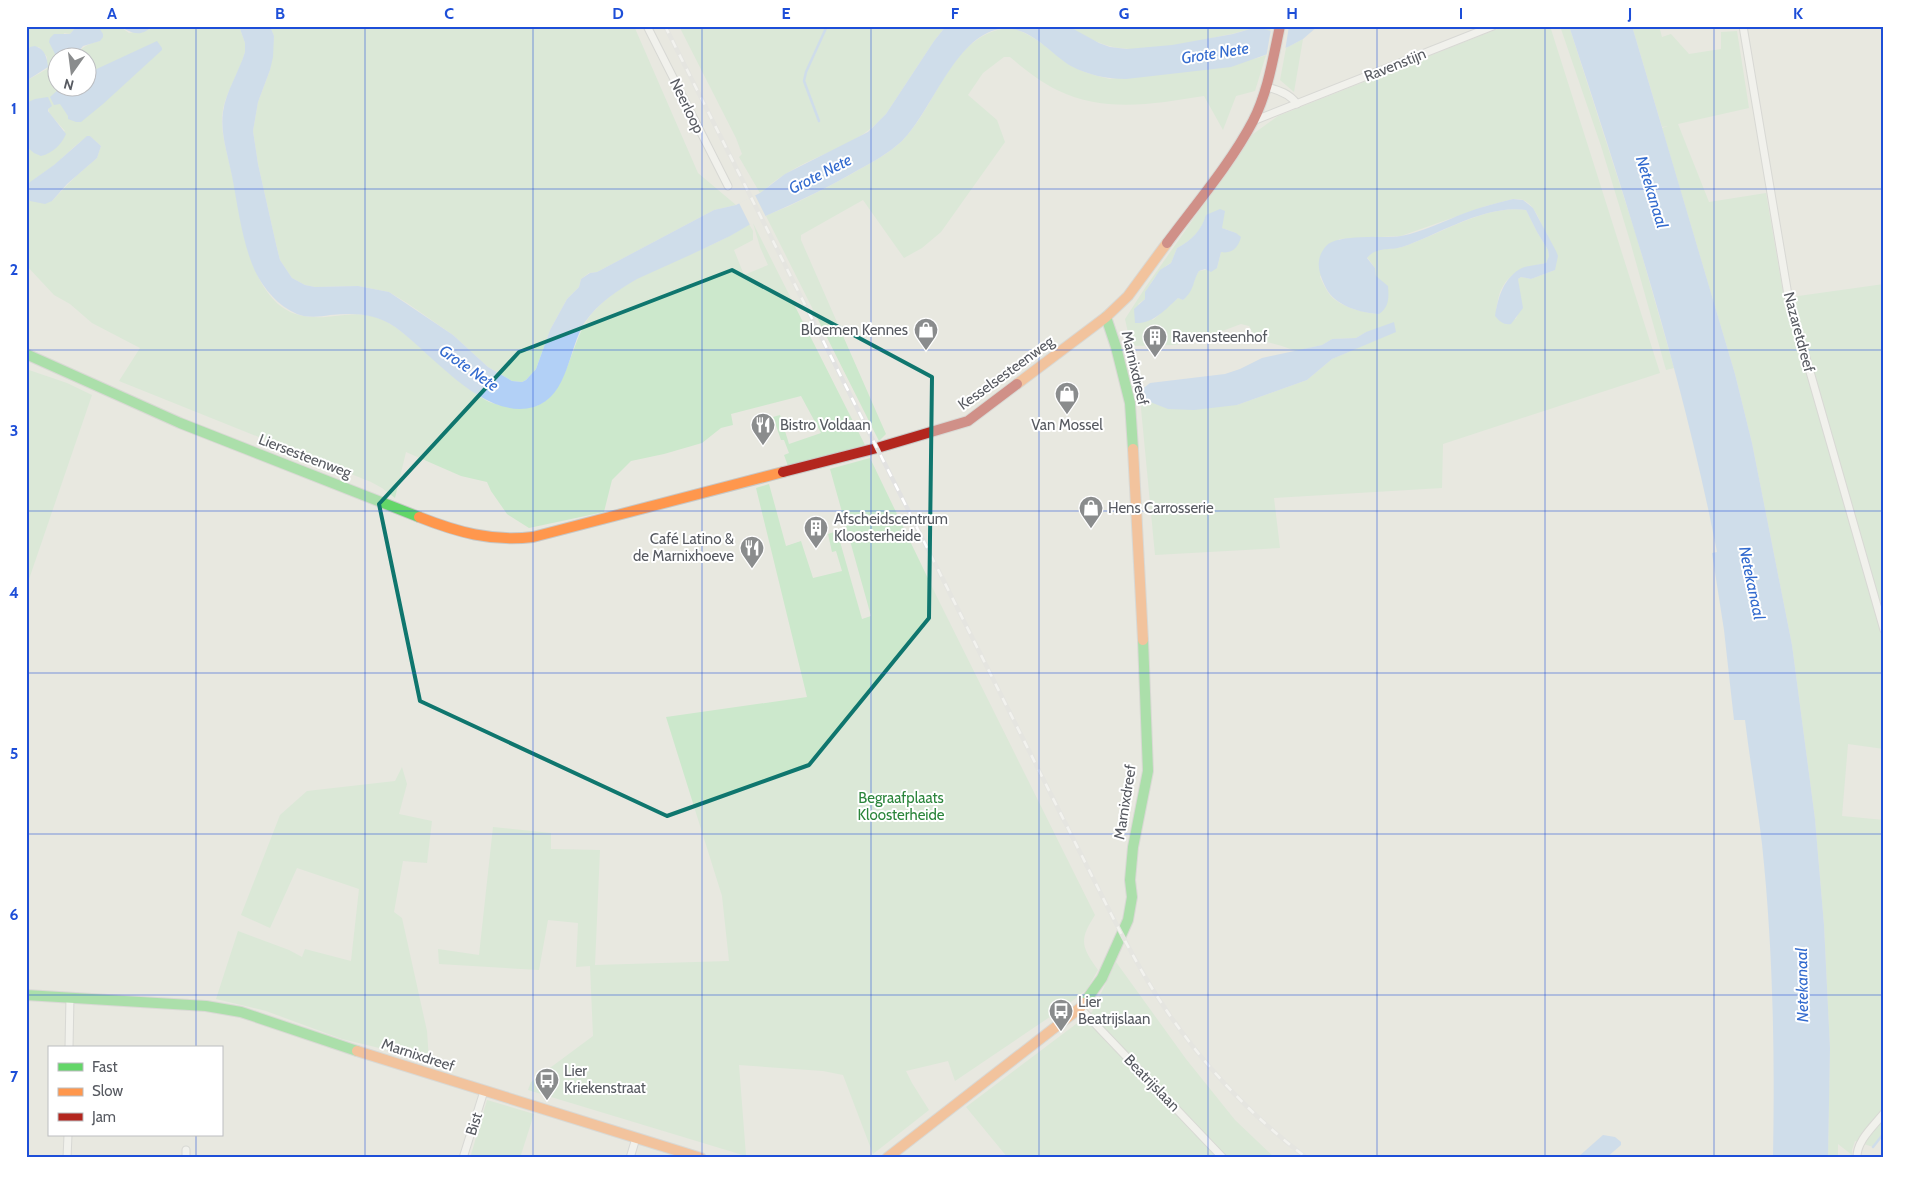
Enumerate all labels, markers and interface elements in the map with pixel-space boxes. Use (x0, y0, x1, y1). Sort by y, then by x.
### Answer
text: A (107, 4, 117, 23)
text: B (275, 4, 285, 23)
text: C (444, 4, 454, 23)
text: D (612, 4, 624, 23)
text: E (781, 4, 791, 23)
text: F (951, 4, 960, 23)
text: G (1119, 4, 1129, 23)
text: H (1286, 4, 1298, 23)
text: I (1459, 4, 1463, 23)
text: J (1627, 4, 1632, 23)
text: K (1793, 4, 1803, 23)
water label: Grote Nete (1180, 38, 1250, 68)
street label: Ravenstijn (1361, 44, 1429, 86)
north arrow (48, 48, 98, 98)
text: N (62, 75, 76, 95)
street label: Neerloop (666, 76, 708, 136)
text: 1 (11, 99, 17, 118)
water label: Grote Nete (785, 150, 855, 198)
water label: Netekanaal (1632, 154, 1672, 231)
text: 2 (10, 260, 18, 279)
street label: Nazaretdreef (1780, 290, 1818, 374)
shop icon: Bloemen Kennes (913, 317, 939, 351)
place label: Bloemen Kennes (801, 321, 908, 339)
building icon: Ravensteenhof (1142, 324, 1168, 358)
place label: Ravensteenhof (1172, 328, 1267, 346)
street label: Marnixdreef (1118, 329, 1152, 407)
street label: Kesselsesteenweg (955, 332, 1058, 414)
water label: Grote Nete (436, 341, 502, 395)
shop icon: Van Mossel (1054, 381, 1080, 415)
restaurant icon: Bistro Voldaan (750, 412, 776, 446)
place label: Bistro Voldaan (780, 416, 871, 434)
place label: Van Mossel (1031, 416, 1103, 434)
text: 3 (10, 421, 18, 440)
street label: Liersesteenweg (256, 430, 354, 482)
shop icon: Hens Carrosserie (1078, 495, 1104, 529)
place label: Hens Carrosserie (1108, 499, 1214, 517)
place label: Afscheidscentrum Kloosterheide (834, 510, 948, 545)
building icon: Afscheidscentrum Kloosterheide (803, 515, 829, 549)
place label: Café Latino & de Marnixhoeve (633, 530, 734, 565)
restaurant icon: Café Latino & de Marnixhoeve (739, 535, 765, 569)
water label: Netekanaal (1735, 545, 1769, 622)
text: 4 (9, 583, 19, 602)
text: 5 (10, 744, 18, 763)
street label: Marnixdreef (1110, 763, 1140, 841)
park label: Begraafplaats Kloosterheide (857, 789, 945, 824)
text: 6 (10, 905, 19, 924)
water label: Netekanaal (1792, 947, 1812, 1022)
place label: Lier Beatrijslaan (1078, 993, 1150, 1028)
bus stop icon: Lier Beatrijslaan (1048, 998, 1074, 1032)
street label: Marnixdreef (379, 1035, 457, 1075)
legend (48, 1046, 222, 1136)
street label: Beatrijslaan (1120, 1051, 1184, 1115)
text: Fast (92, 1058, 117, 1076)
place label: Lier Kriekenstraat (564, 1062, 646, 1097)
text: 7 (10, 1067, 19, 1086)
bus stop icon: Lier Kriekenstraat (534, 1067, 560, 1101)
text: Slow (92, 1082, 123, 1100)
text: Jam (91, 1108, 116, 1126)
street label: Bist (462, 1110, 486, 1138)

